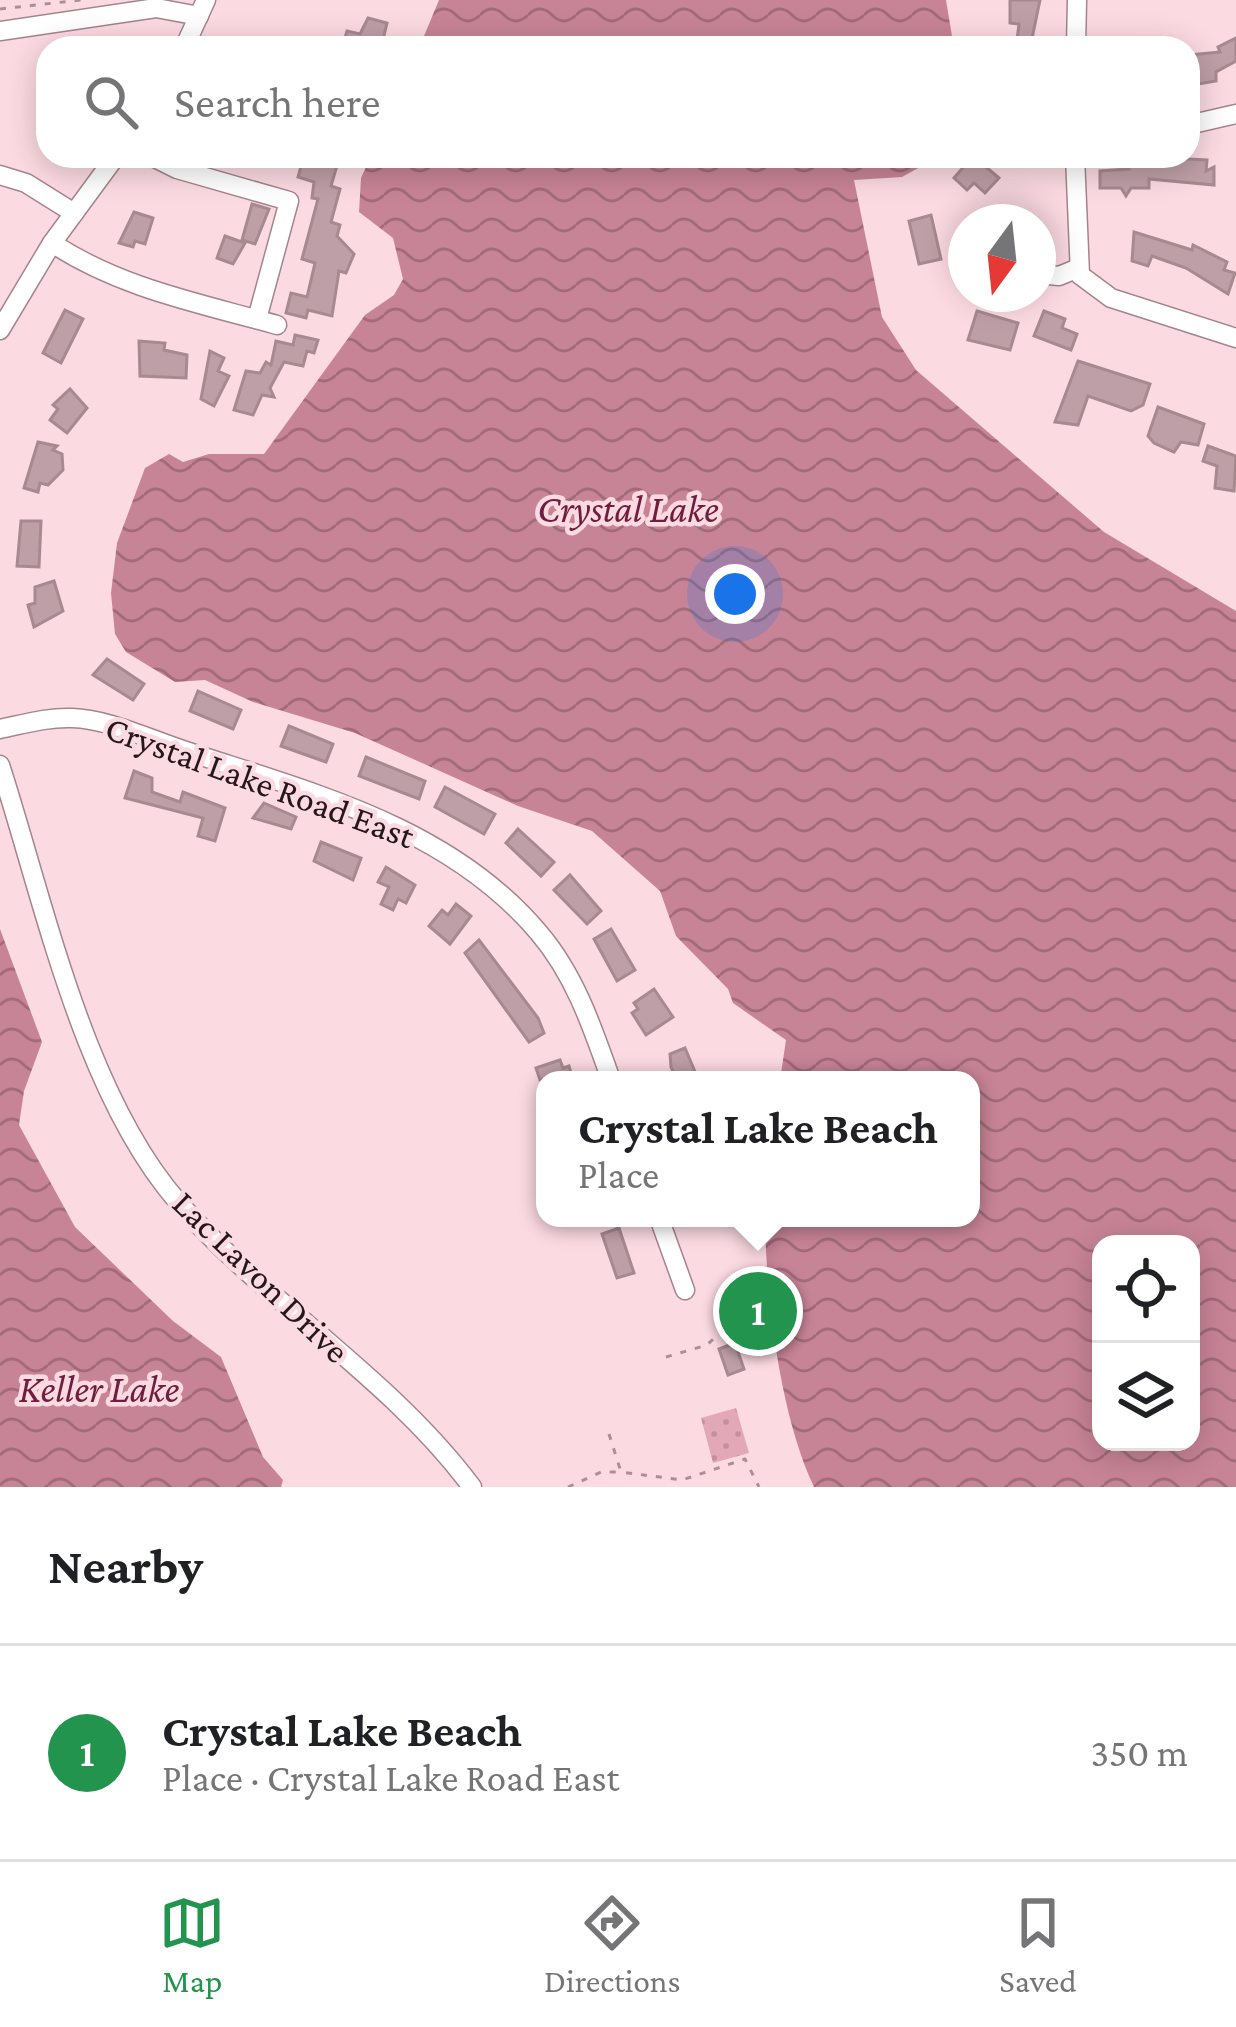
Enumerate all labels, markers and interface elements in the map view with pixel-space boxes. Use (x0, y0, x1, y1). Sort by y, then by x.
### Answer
search box (36, 36, 1200, 168)
icon: search (78, 69, 144, 135)
text: Search here (174, 77, 381, 127)
north arrow (948, 204, 1056, 312)
water label: Crystal Lake (537, 487, 719, 531)
your location (705, 564, 765, 624)
street label: Crystal Lake Road East (100, 708, 421, 857)
popup (536, 1071, 980, 1227)
text: Crystal Lake Beach (578, 1103, 938, 1153)
text: Place (578, 1153, 659, 1196)
street label: Lac Lavon Drive (165, 1183, 357, 1371)
map controls (1092, 1235, 1200, 1451)
button: locate (1092, 1235, 1200, 1343)
pin: 1 (719, 1266, 797, 1356)
button: layers (1092, 1343, 1200, 1451)
water label: Keller Lake (19, 1367, 180, 1410)
text: Nearby (48, 1537, 203, 1594)
text: Crystal Lake Beach (162, 1706, 522, 1756)
text: 1 (80, 1731, 94, 1774)
text: 350 m (1090, 1731, 1188, 1774)
text: Place · Crystal Lake Road East (162, 1756, 619, 1799)
tab: Map (159, 1890, 225, 1999)
tab: Directions (544, 1890, 681, 1999)
tab: Saved (999, 1890, 1077, 1999)

